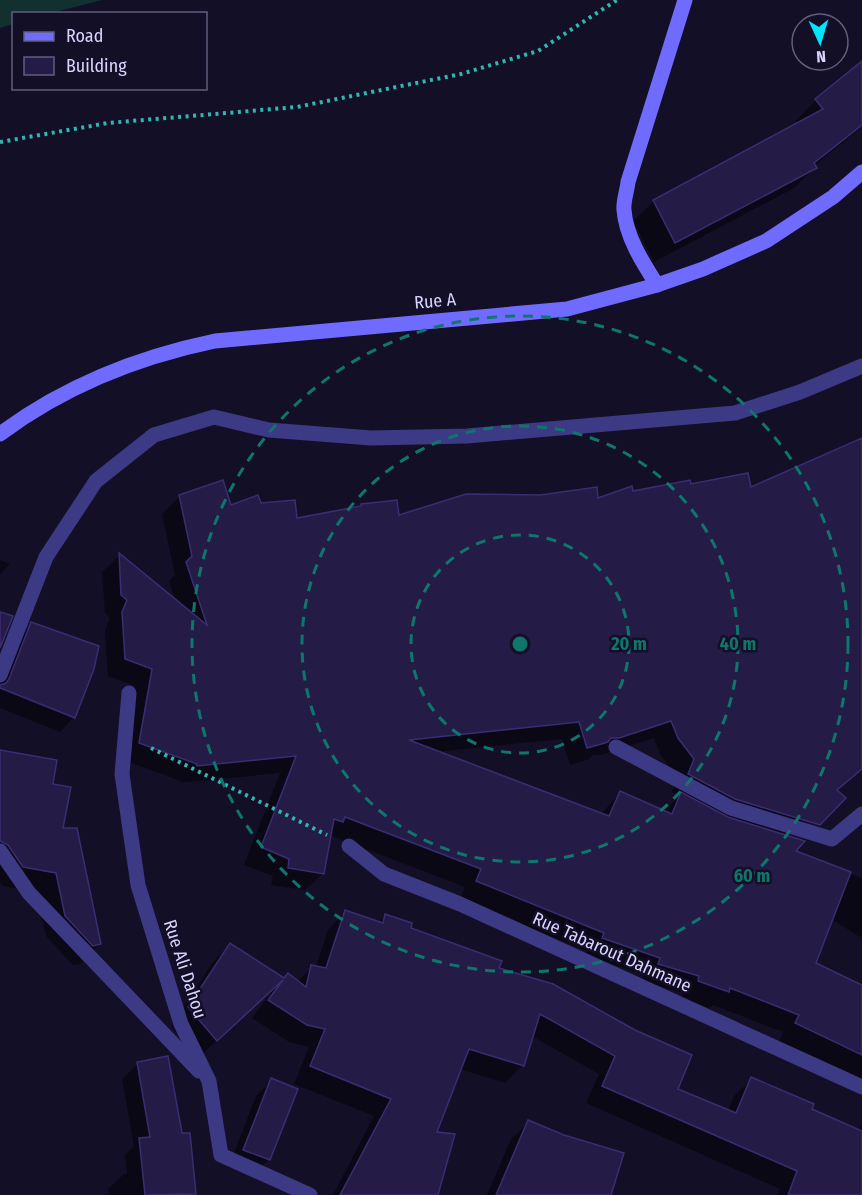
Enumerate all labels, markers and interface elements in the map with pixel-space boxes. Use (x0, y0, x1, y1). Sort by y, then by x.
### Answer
legend (12, 12, 207, 90)
north arrow (790, 12, 850, 72)
text: Road (66, 25, 103, 47)
text: N (816, 47, 826, 66)
text: Building (66, 55, 127, 77)
street label: Rue A (413, 288, 457, 314)
text: 20 m (610, 633, 647, 655)
text: 40 m (720, 633, 756, 655)
centre of rings (510, 634, 530, 654)
text: 60 m (734, 865, 770, 887)
street label: Rue Tabarout Dahmane (529, 907, 695, 997)
street label: Rue Ali Dahou (159, 917, 211, 1021)

